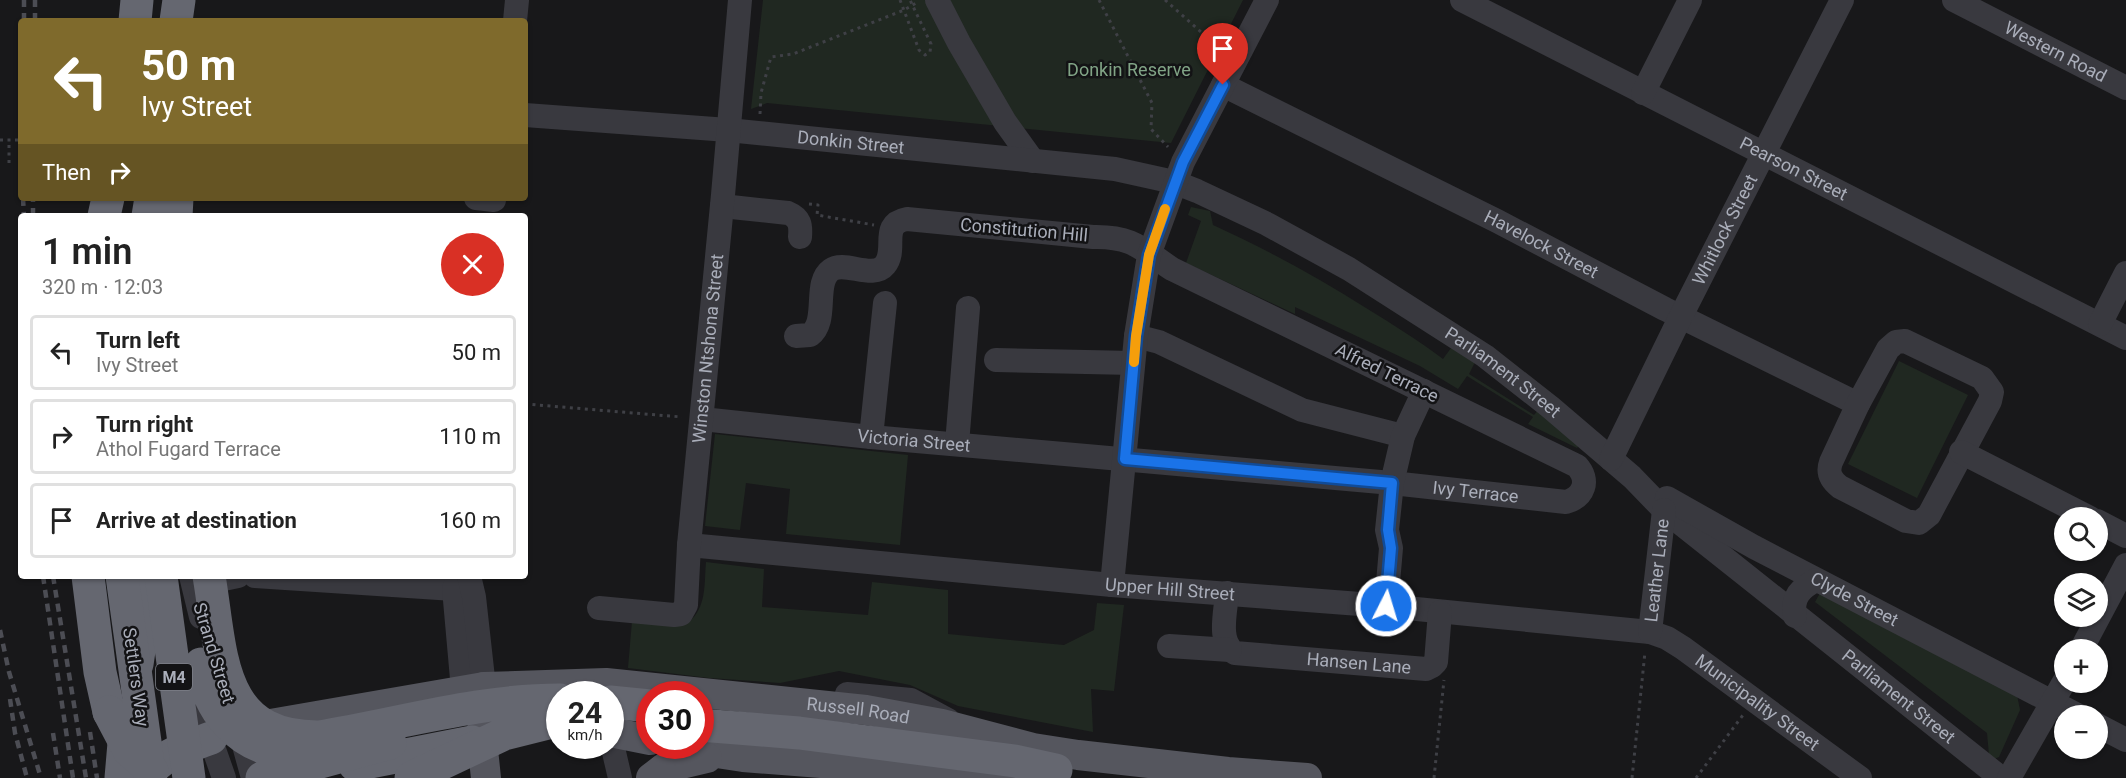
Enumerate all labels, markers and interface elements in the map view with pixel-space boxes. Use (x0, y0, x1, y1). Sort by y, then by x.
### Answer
street label: Western Road (2001, 17, 2110, 86)
pin (1197, 23, 1248, 85)
icon: arrive (1206, 32, 1239, 65)
text: 50 m (141, 41, 236, 90)
icon: left (42, 42, 120, 120)
park label: Donkin Reserve (1067, 59, 1191, 80)
text: Ivy Street (141, 91, 252, 123)
street label: Donkin Street (796, 126, 905, 158)
street label: Pearson Street (1736, 132, 1851, 205)
icon: right (103, 156, 136, 189)
text: Then (42, 160, 91, 185)
street label: Whitlock Street (1688, 171, 1761, 288)
street label: Havelock Street (1481, 205, 1602, 282)
street label: Constitution Hill (959, 213, 1089, 246)
text: 1 min (42, 231, 132, 273)
button: close (441, 233, 504, 296)
street label: Winston Ntshona Street (688, 253, 727, 444)
text: 320 m · 12:03 (42, 275, 163, 299)
street label: Parliament Street (1441, 322, 1565, 422)
text: Turn left (96, 328, 180, 353)
icon: left (45, 336, 78, 369)
street label: Alfred Terrace (1332, 339, 1442, 407)
text: 50 m (452, 340, 501, 365)
text: Ivy Street (96, 353, 178, 377)
text: Turn right (96, 412, 193, 437)
icon: right (45, 420, 78, 453)
text: 110 m (439, 424, 501, 449)
street label: Victoria Street (856, 425, 971, 456)
text: Athol Fugard Terrace (96, 437, 281, 461)
street label: Ivy Terrace (1432, 476, 1520, 507)
icon: arrive (45, 504, 78, 537)
map controls (2054, 507, 2108, 759)
button: search (2054, 507, 2108, 561)
text: Arrive at destination (96, 508, 297, 533)
text: 160 m (439, 508, 501, 533)
street label: Leather Lane (1640, 517, 1673, 623)
street label: Clyde Street (1807, 567, 1902, 630)
street label: Upper Hill Street (1104, 573, 1236, 604)
button: layers (2054, 573, 2108, 627)
position arrow (1354, 574, 1418, 638)
street label: Strand Street (189, 600, 240, 706)
street label: Settlers Way (119, 626, 154, 728)
button: + (2054, 639, 2108, 693)
street label: Parliament Street (1838, 645, 1960, 748)
street label: Hansen Lane (1306, 648, 1412, 678)
street label: Municipality Street (1691, 650, 1824, 755)
road number: M4 (156, 664, 192, 690)
speed limit sign: 30 (636, 681, 714, 759)
street label: Russell Road (806, 693, 911, 728)
text: 24 (568, 695, 602, 730)
button: − (2054, 705, 2108, 759)
text: km/h (567, 726, 603, 744)

